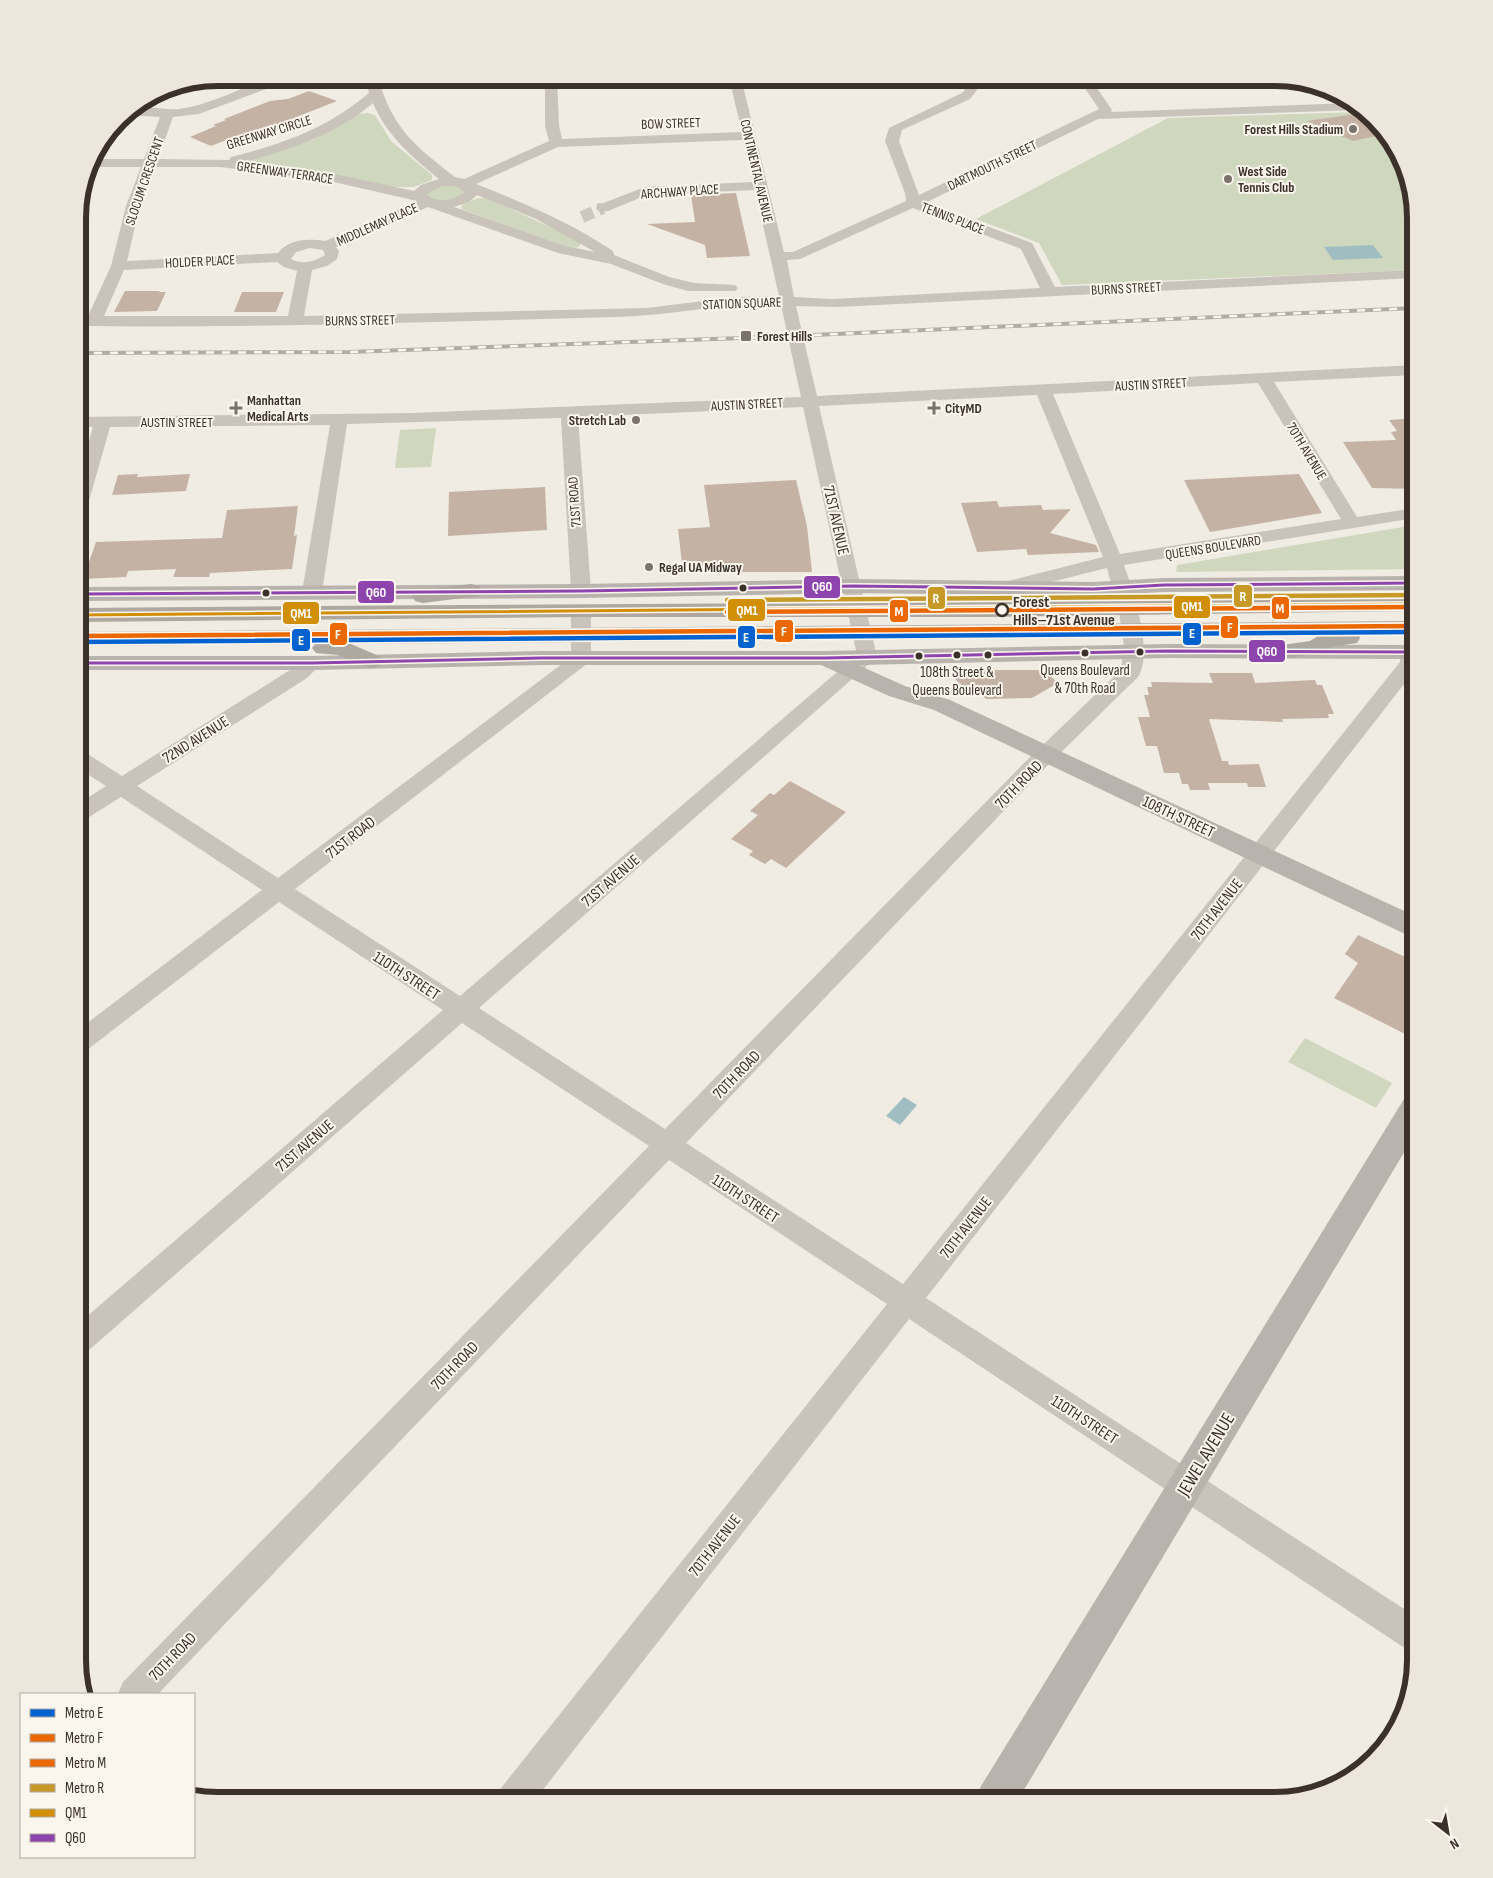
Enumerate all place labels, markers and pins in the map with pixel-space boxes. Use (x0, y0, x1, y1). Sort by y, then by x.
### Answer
place label: Forest Hills Stadium (1244, 121, 1343, 138)
marker: Forest Hills Stadium (1347, 123, 1359, 135)
place label: West Side Tennis Club (1238, 163, 1294, 196)
marker: West Side Tennis Club (1222, 173, 1234, 185)
place label: Forest Hills (757, 328, 812, 345)
marker: Forest Hills (739, 329, 753, 343)
place label: Manhattan Medical Arts (247, 392, 309, 425)
place label: CityMD (945, 400, 982, 417)
marker: Manhattan Medical Arts (229, 401, 243, 415)
marker: CityMD (927, 401, 941, 415)
place label: Stretch Lab (569, 412, 626, 429)
marker: Stretch Lab (630, 414, 642, 426)
place label: Regal UA Midway (659, 559, 742, 576)
marker: Regal UA Midway (643, 561, 655, 573)
unlabelled marker (738, 583, 748, 593)
unlabelled marker (261, 588, 271, 598)
place label: Forest Hills–71st Avenue (1013, 593, 1115, 630)
marker: Forest Hills–71st Avenue (995, 603, 1009, 617)
unlabelled marker (1135, 647, 1145, 657)
marker: Queens Boulevard & 70th Road (1080, 648, 1090, 658)
marker: 108th Street & Queens Boulevard (952, 650, 962, 660)
unlabelled marker (983, 650, 993, 660)
unlabelled marker (914, 651, 924, 661)
place label: Queens Boulevard & 70th Road (1040, 661, 1130, 698)
place label: 108th Street & Queens Boulevard (912, 663, 1002, 700)

